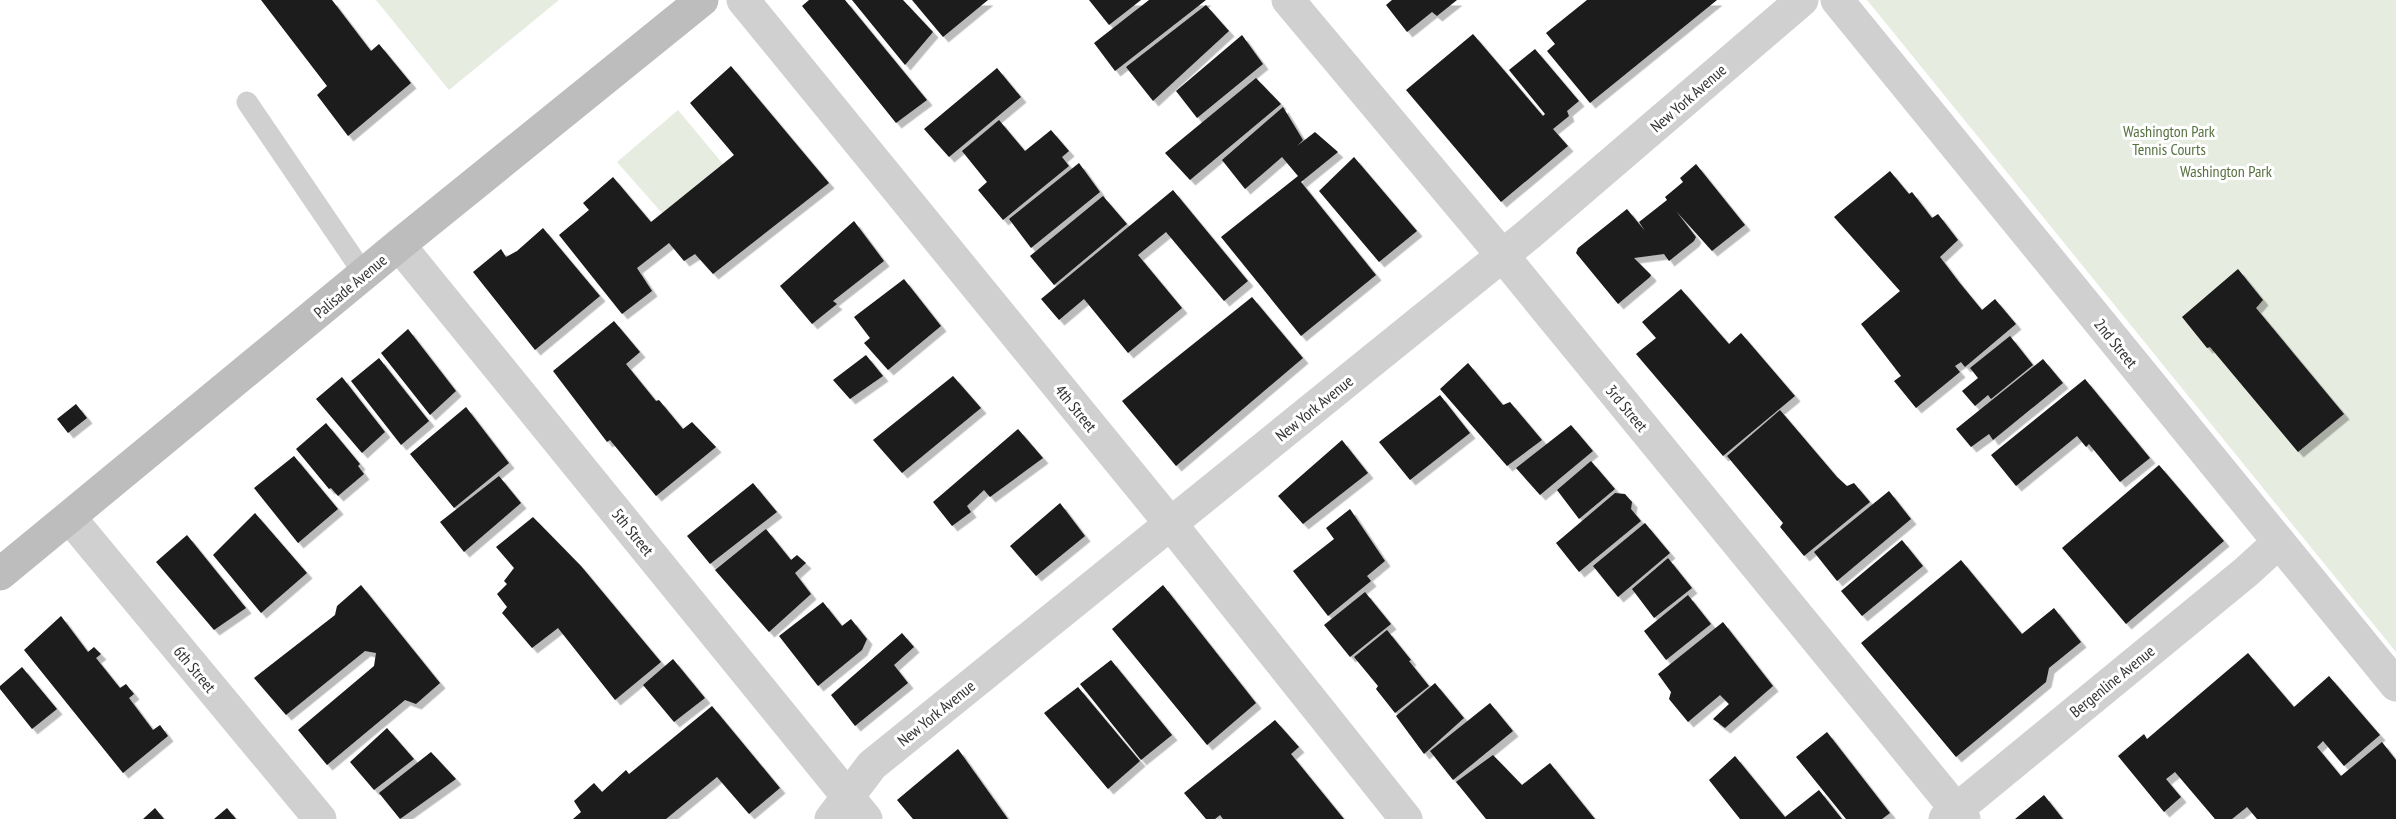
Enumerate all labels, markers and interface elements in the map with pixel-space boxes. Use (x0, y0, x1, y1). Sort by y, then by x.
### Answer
street label: New York Avenue (1646, 60, 1730, 136)
park label: Washington Park Tennis Courts (2123, 121, 2216, 159)
park label: Washington Park (2180, 161, 2273, 181)
street label: Palisade Avenue (309, 250, 391, 322)
street label: 2nd Street (2090, 314, 2142, 372)
street label: New York Avenue (1271, 371, 1357, 445)
street label: 4th Street (1051, 380, 1102, 436)
street label: 3rd Street (1602, 380, 1653, 436)
street label: 5th Street (608, 504, 659, 560)
street label: 6th Street (170, 641, 221, 697)
street label: Bergenline Avenue (2066, 641, 2158, 721)
street label: New York Avenue (893, 676, 979, 750)

